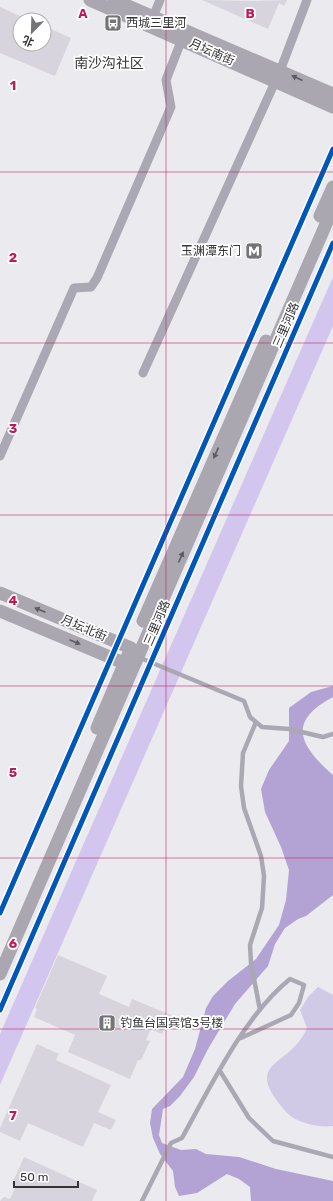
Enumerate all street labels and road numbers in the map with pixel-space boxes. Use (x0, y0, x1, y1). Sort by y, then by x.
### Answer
street label: 月坛南街 (187, 36, 237, 68)
street label: 三里河路 (270, 300, 302, 350)
street label: 三里河路 (141, 598, 173, 648)
street label: 月坛北街 (59, 612, 109, 644)

